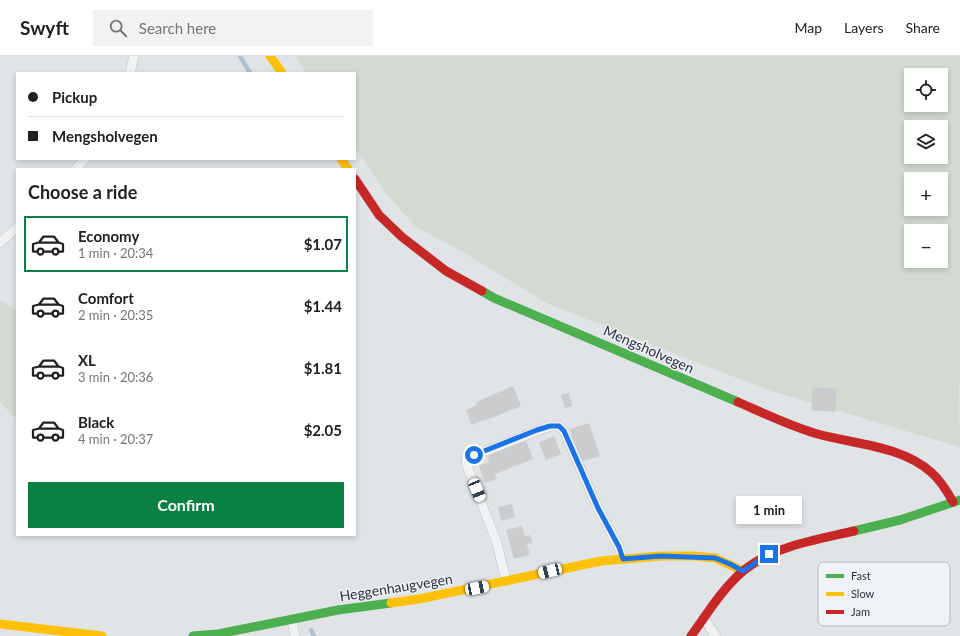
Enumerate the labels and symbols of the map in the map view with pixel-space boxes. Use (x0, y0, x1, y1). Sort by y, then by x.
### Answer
street label: Mengsholvegen (601, 321, 697, 377)
route start (465, 446, 483, 464)
car (467, 477, 487, 503)
callout: 1 min (736, 496, 802, 524)
route end (760, 545, 778, 563)
car (537, 562, 563, 580)
legend (818, 562, 950, 626)
text: Fast (851, 569, 871, 582)
street label: Heggenhaugvegen (338, 570, 454, 604)
car (464, 580, 490, 596)
text: Slow (851, 587, 875, 600)
text: Jam (851, 605, 870, 618)

